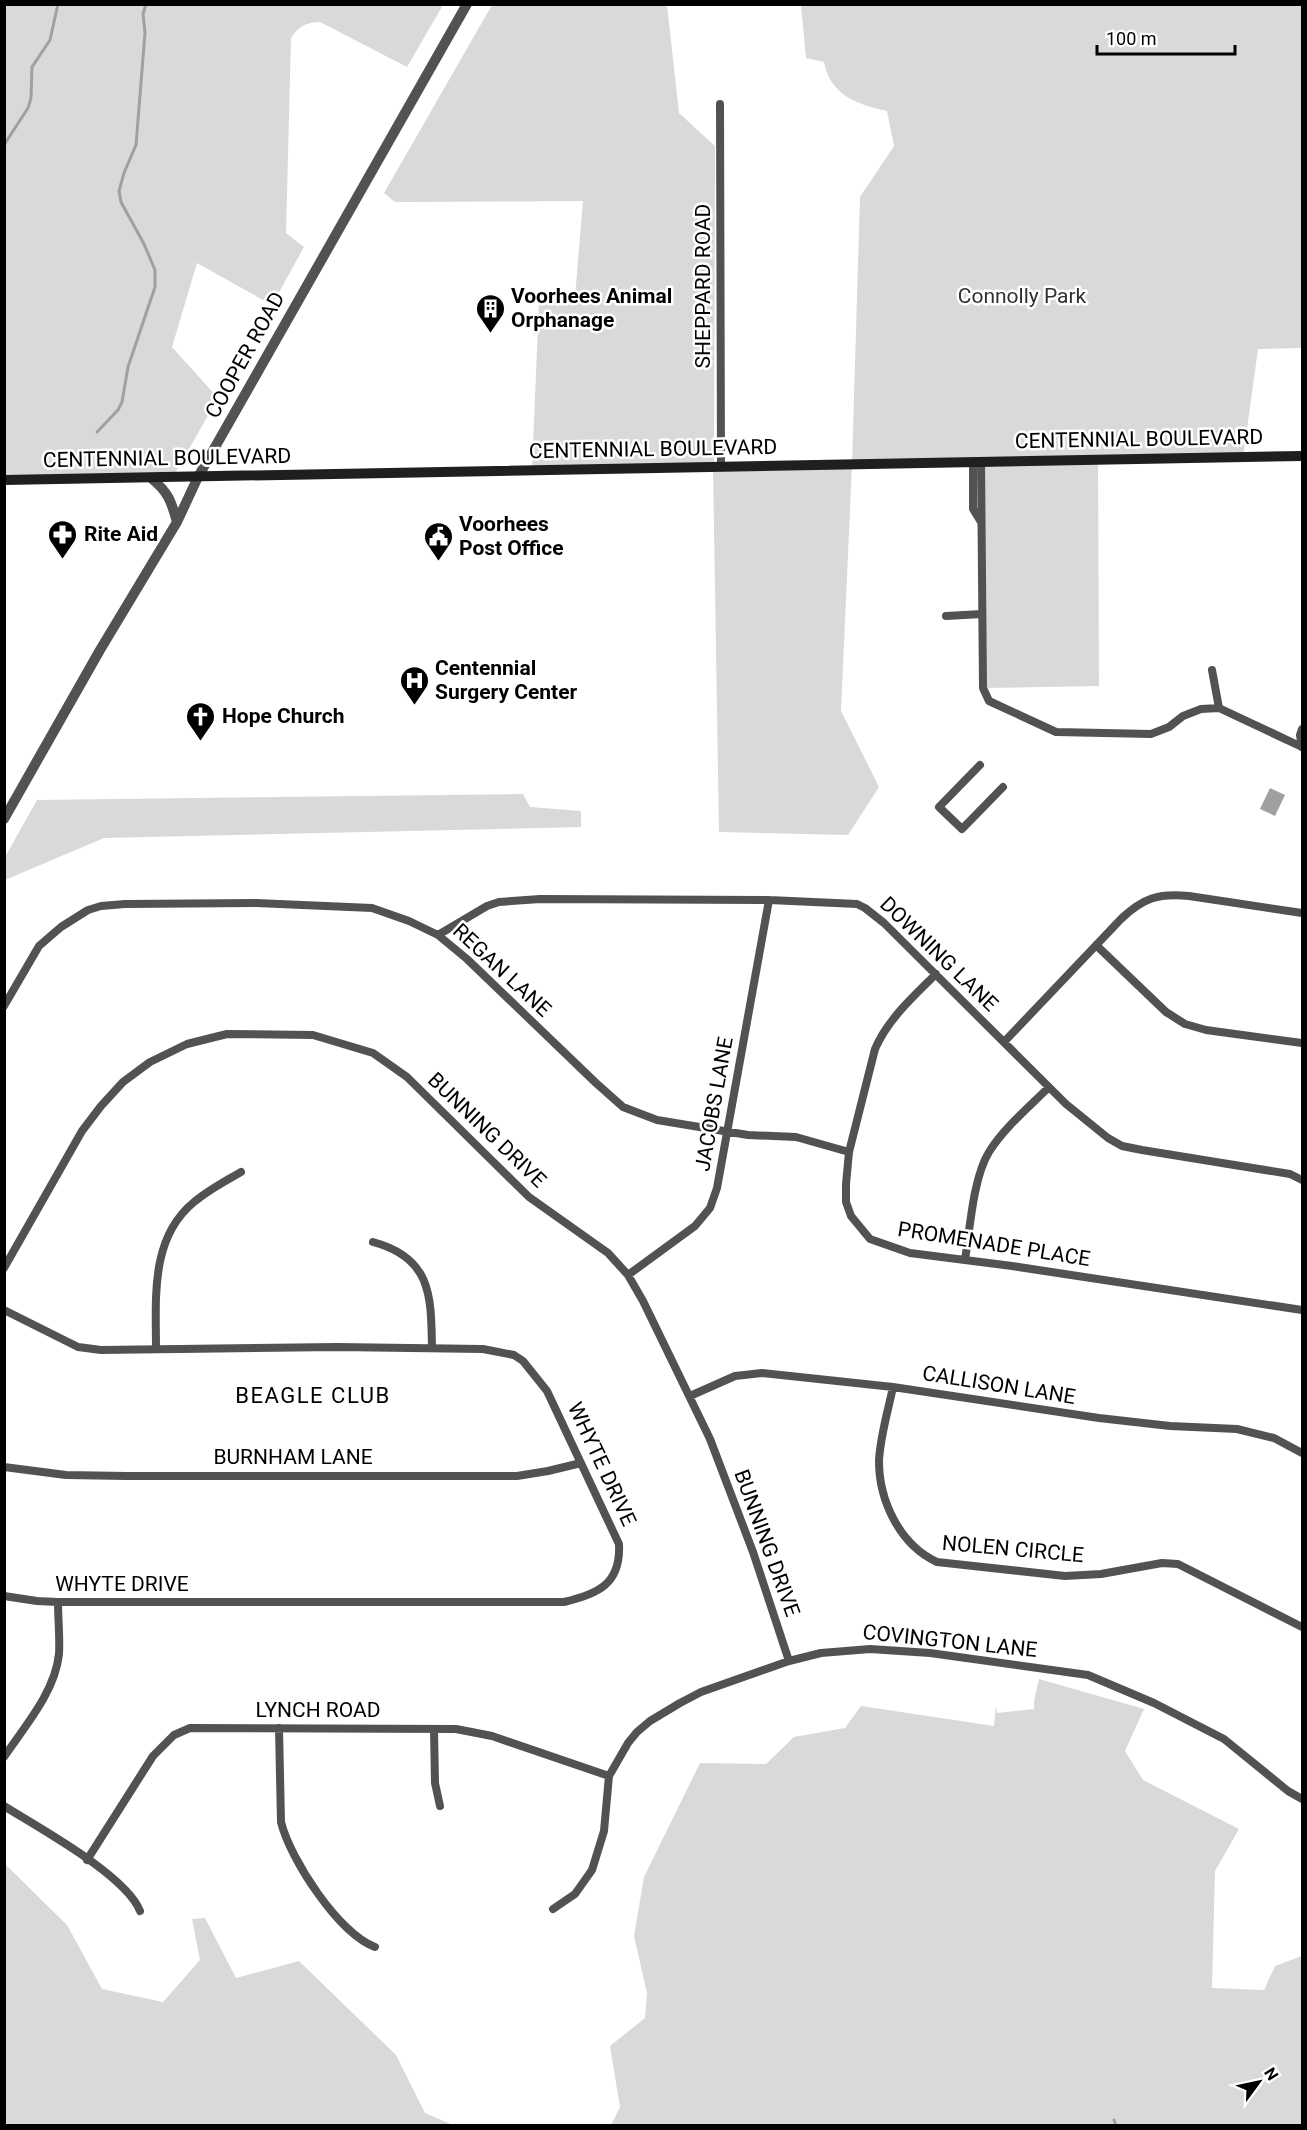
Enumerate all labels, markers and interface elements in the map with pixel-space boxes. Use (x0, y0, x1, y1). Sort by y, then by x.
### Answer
scale bar (1097, 18, 1235, 56)
text: 100 m (1106, 28, 1157, 49)
street label: SHEPPARD ROAD (691, 204, 715, 368)
place label: Voorhees Animal Orphanage (511, 284, 672, 332)
park label: Connolly Park (958, 284, 1087, 308)
street label: COOPER ROAD (200, 288, 290, 422)
building icon: Voorhees Animal Orphanage (474, 292, 506, 334)
street label: CENTENNIAL BOULEVARD (1015, 425, 1263, 453)
street label: CENTENNIAL BOULEVARD (529, 435, 777, 463)
street label: CENTENNIAL BOULEVARD (43, 444, 291, 472)
place label: Voorhees Post Office (459, 512, 564, 560)
pharmacy icon: Rite Aid (47, 518, 79, 560)
public building icon: Voorhees Post Office (422, 520, 454, 562)
place label: Rite Aid (84, 522, 158, 546)
place label: Centennial Surgery Center (435, 656, 577, 704)
hospital icon: Centennial Surgery Center (398, 664, 430, 706)
church icon: Hope Church (185, 700, 217, 742)
place label: Hope Church (222, 704, 345, 728)
street label: DOWNING LANE (875, 892, 1003, 1016)
street label: REGAN LANE (448, 919, 556, 1022)
street label: JACOBS LANE (690, 1035, 738, 1173)
street label: BUNNING DRIVE (423, 1068, 551, 1192)
street label: PROMENADE PLACE (896, 1217, 1092, 1271)
street label: CALLISON LANE (921, 1361, 1077, 1409)
district label: BEAGLE CLUB (235, 1383, 391, 1408)
street label: WHYTE DRIVE (563, 1398, 641, 1530)
street label: BURNHAM LANE (213, 1445, 373, 1469)
street label: BUNNING DRIVE (729, 1466, 805, 1620)
street label: NOLEN CIRCLE (941, 1531, 1085, 1567)
street label: WHYTE DRIVE (55, 1572, 189, 1596)
street label: COVINGTON LANE (862, 1620, 1038, 1662)
street label: LYNCH ROAD (256, 1698, 380, 1722)
north arrow (1229, 2052, 1289, 2112)
text: N (1260, 2064, 1282, 2084)

